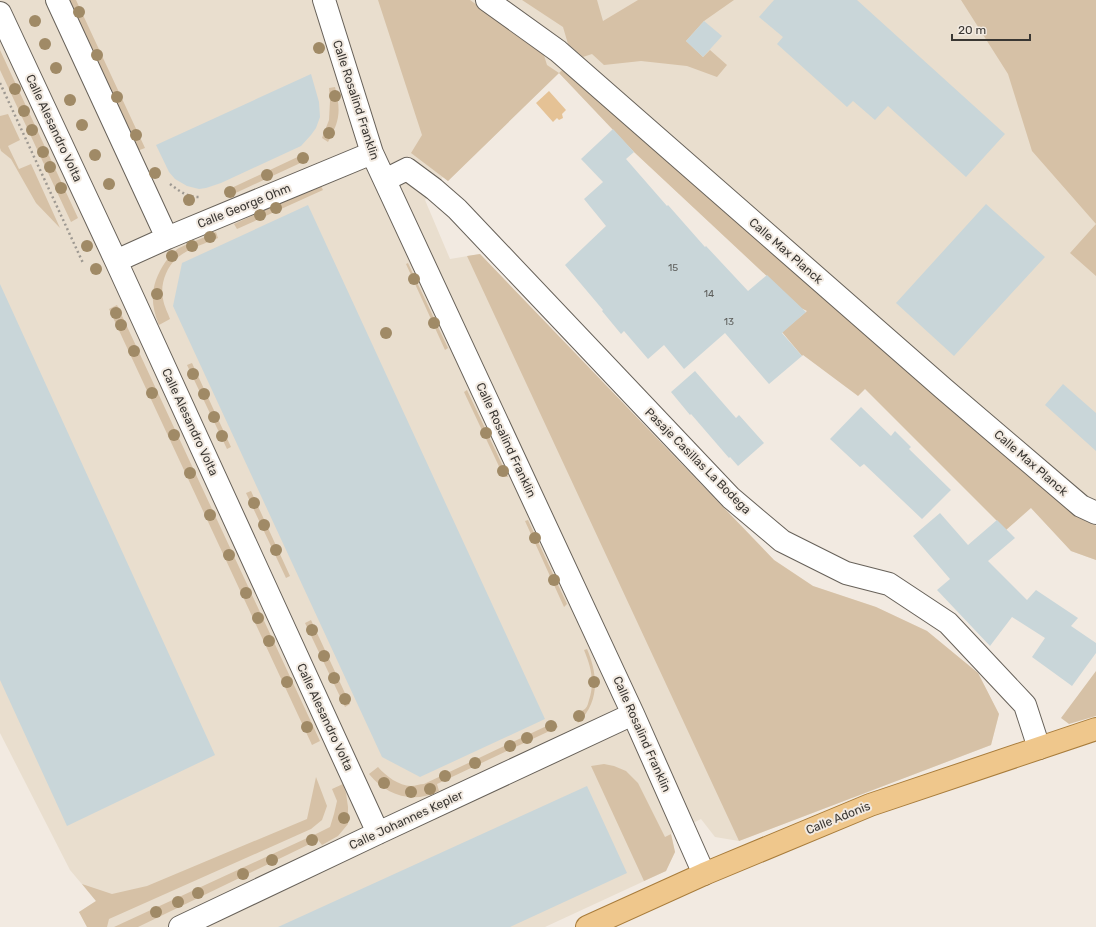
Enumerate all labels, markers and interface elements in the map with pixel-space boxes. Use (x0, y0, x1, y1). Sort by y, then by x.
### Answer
scale bar (952, 16, 1030, 42)
text: 20 m (958, 23, 986, 37)
street label: Calle Rosalind Franklin (330, 38, 382, 162)
street label: Calle Alesandro Volta (23, 72, 85, 184)
street label: Calle George Ohm (195, 181, 293, 231)
street label: Calle Max Planck (746, 215, 826, 287)
house number: 15 (668, 262, 678, 274)
house number: 14 (704, 288, 714, 300)
house number: 13 (724, 316, 734, 328)
street label: Calle Alesandro Volta (159, 366, 221, 478)
street label: Calle Rosalind Franklin (473, 380, 539, 500)
street label: Pasaje Casillas La Bodega (642, 405, 754, 517)
street label: Calle Max Planck (991, 427, 1071, 499)
street label: Calle Alesandro Volta (294, 661, 356, 773)
street label: Calle Rosalind Franklin (610, 674, 674, 794)
street label: Calle Johannes Kepler (347, 787, 465, 853)
street label: Calle Adonis (804, 799, 872, 837)

